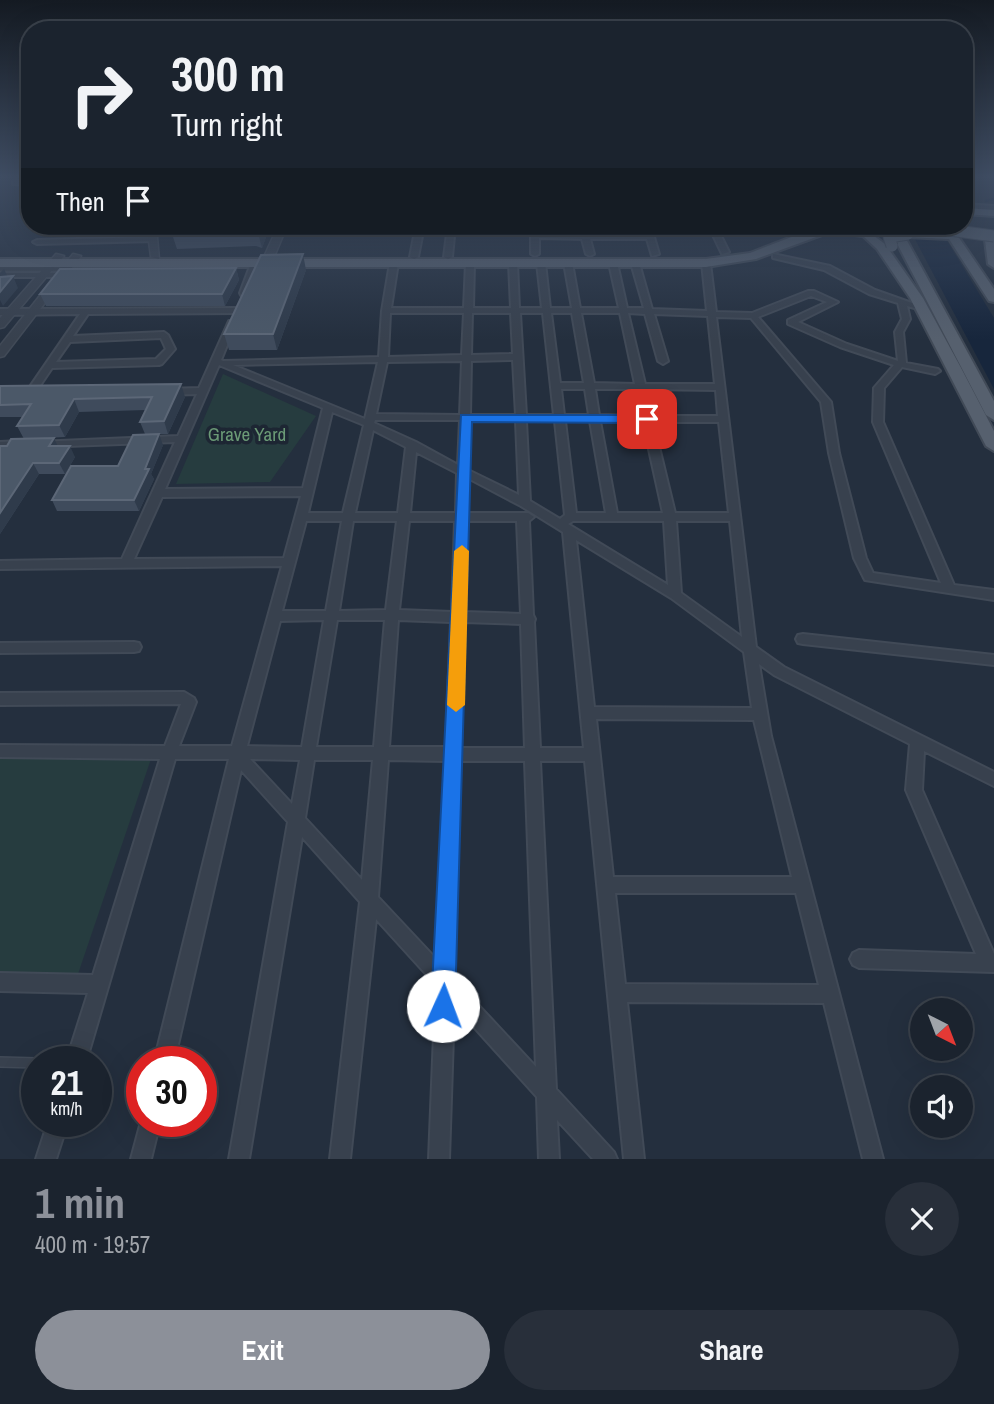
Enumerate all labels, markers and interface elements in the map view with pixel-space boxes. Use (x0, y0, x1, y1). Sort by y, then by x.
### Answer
text: 300 m (171, 40, 285, 106)
icon: right (56, 49, 147, 140)
text: Turn right (171, 103, 283, 146)
icon: arrive (119, 182, 157, 220)
text: Then (56, 184, 105, 219)
pin (617, 389, 677, 449)
icon: arrive (628, 400, 666, 438)
park label: Grave Yard (208, 421, 286, 447)
position arrow (406, 969, 480, 1043)
north arrow (910, 998, 973, 1060)
map controls (910, 998, 973, 1138)
speed limit sign: 30 (126, 1046, 217, 1137)
text: 21 (51, 1059, 82, 1106)
button: sound (910, 1075, 973, 1138)
text: km/h (51, 1096, 83, 1121)
text: 1 min (35, 1175, 125, 1231)
button: close (885, 1182, 959, 1256)
text: 400 m · 19:57 (35, 1229, 150, 1260)
button: Exit (35, 1310, 490, 1390)
button: Share (504, 1310, 959, 1390)

